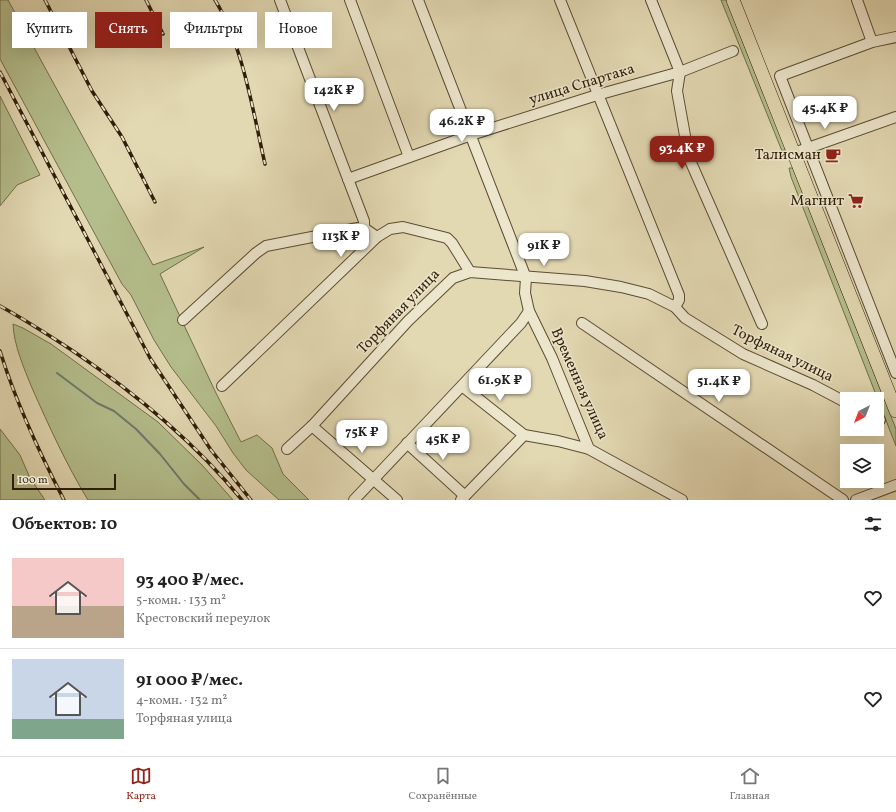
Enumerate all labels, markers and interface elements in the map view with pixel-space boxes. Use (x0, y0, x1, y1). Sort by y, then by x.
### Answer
chip: Купить (12, 12, 87, 48)
chip: Снять (95, 12, 162, 48)
chip: Фильтры (170, 12, 257, 48)
chip: Новое (265, 12, 332, 48)
street label: улица Спартака (527, 59, 637, 111)
pin: 142K ₽ (301, 78, 367, 112)
text: 142K ₽ (314, 82, 354, 100)
pin: 45.4K ₽ (788, 96, 862, 130)
text: 45.4K ₽ (802, 100, 848, 118)
pin: 46.2K ₽ (425, 109, 499, 143)
text: 46.2K ₽ (439, 113, 485, 131)
pin: 93.4K ₽ (645, 136, 719, 170)
text: 93.4K ₽ (659, 140, 705, 158)
place label: Талисман (755, 145, 821, 166)
cafe icon: Талисман (824, 146, 842, 164)
place label: Магнит (790, 191, 844, 212)
supermarket icon: Магнит (847, 192, 865, 210)
pin: 113K ₽ (308, 224, 374, 258)
text: 113K ₽ (322, 228, 360, 246)
pin: 91K ₽ (516, 233, 572, 267)
text: 91K ₽ (527, 237, 561, 255)
street label: Торфяная улица (353, 265, 445, 359)
street label: Торфяная улица (727, 320, 837, 388)
street label: Временная улица (545, 325, 613, 443)
pin: 61.9K ₽ (463, 368, 537, 402)
pin: 51.4K ₽ (682, 369, 756, 403)
text: 61.9K ₽ (478, 372, 522, 390)
text: 51.4K ₽ (697, 373, 741, 391)
north arrow (840, 392, 884, 436)
map controls (840, 392, 884, 488)
pin: 75K ₽ (334, 420, 390, 454)
text: 75K ₽ (345, 424, 379, 442)
pin: 45K ₽ (415, 427, 471, 461)
text: 45K ₽ (426, 431, 460, 449)
button: layers (840, 444, 884, 488)
scale bar (12, 472, 116, 491)
text: 100 m (18, 473, 48, 488)
text: Объектов: 10 (12, 513, 117, 536)
icon: filters (862, 513, 884, 535)
text: 93 400 ₽/мес. (136, 569, 244, 592)
icon: home (44, 574, 92, 622)
icon: heart (862, 587, 884, 609)
text: 5-комн. · 133 m² (136, 592, 226, 610)
text: Крестовский переулок (136, 610, 270, 628)
text: 91 000 ₽/мес. (136, 669, 243, 692)
icon: home (44, 675, 92, 723)
icon: heart (862, 688, 884, 710)
text: 4-комн. · 132 m² (136, 692, 227, 710)
text: Торфяная улица (136, 710, 232, 728)
tab: Карта (126, 765, 156, 804)
tab: Сохранённые (408, 765, 477, 804)
tab: Главная (730, 765, 770, 804)

